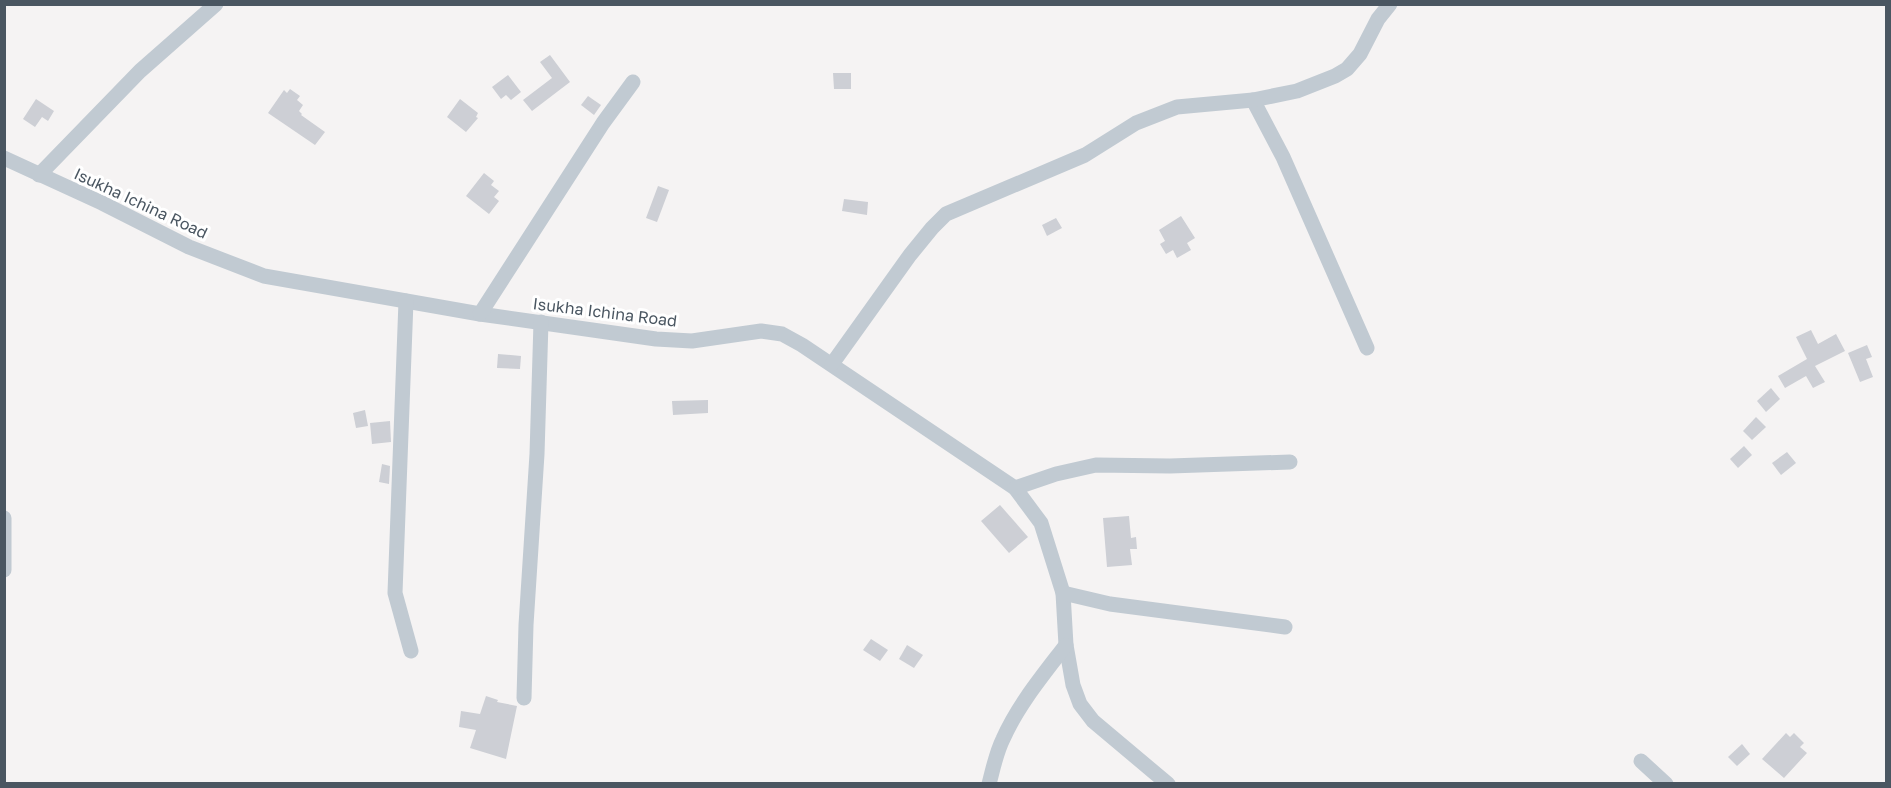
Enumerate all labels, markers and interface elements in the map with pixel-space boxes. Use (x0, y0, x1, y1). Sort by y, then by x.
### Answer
street label: Isukha Ichina Road (71, 163, 211, 243)
street label: Isukha Ichina Road (532, 293, 678, 331)

